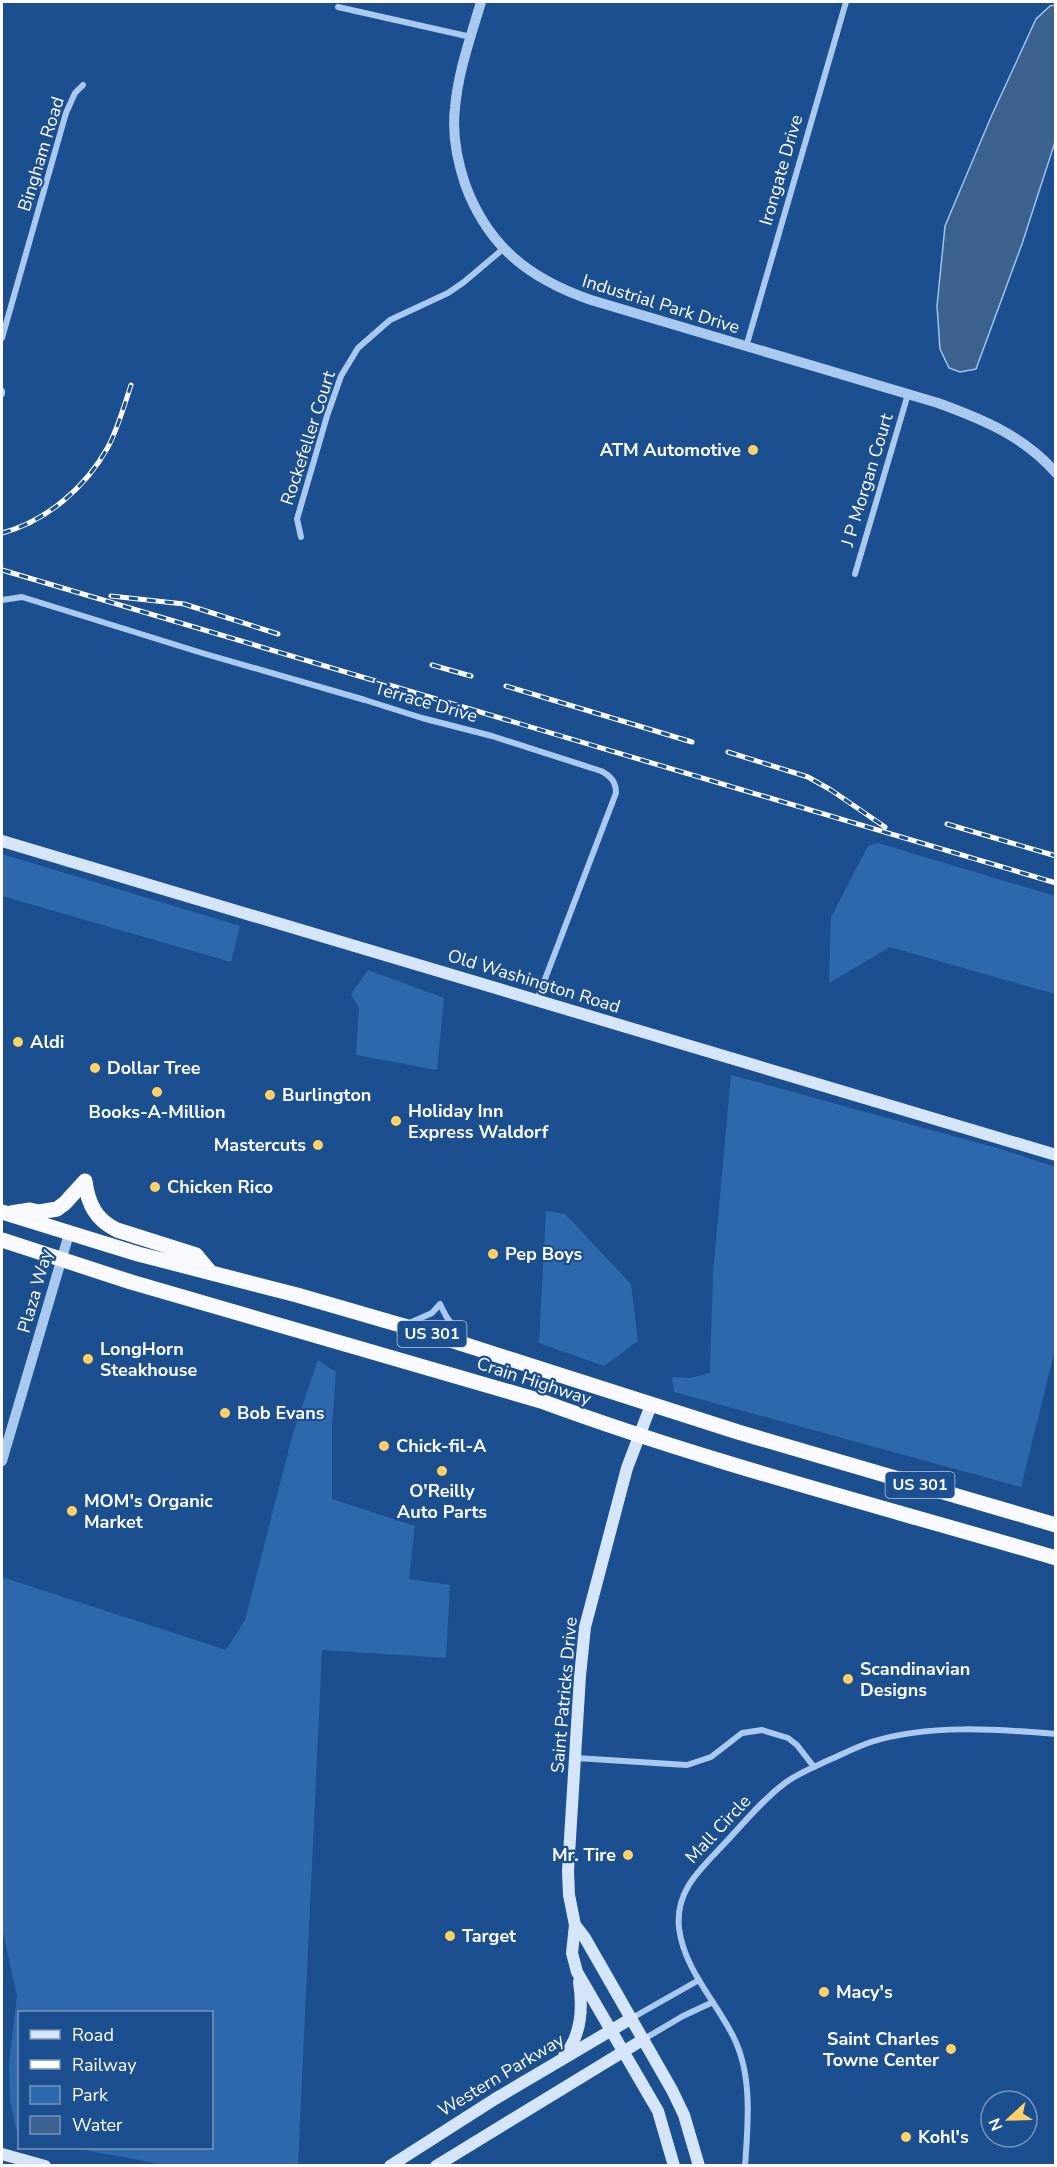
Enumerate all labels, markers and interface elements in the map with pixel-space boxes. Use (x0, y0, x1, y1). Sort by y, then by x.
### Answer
street label: Bingham Road (12, 94, 70, 214)
street label: Irongate Drive (754, 112, 808, 228)
street label: Industrial Park Drive (579, 269, 743, 339)
street label: Rockefeller Court (275, 367, 341, 508)
street label: J P Morgan Court (835, 410, 899, 550)
place label: ATM Automotive (600, 438, 741, 462)
marker: ATM Automotive (746, 443, 760, 457)
street label: Terrace Drive (372, 676, 480, 728)
street label: Old Washington Road (445, 943, 623, 1019)
place label: Aldi (30, 1030, 64, 1054)
marker: Aldi (11, 1035, 25, 1049)
place label: Dollar Tree (107, 1056, 201, 1080)
marker: Dollar Tree (88, 1061, 102, 1075)
place label: Burlington (282, 1083, 371, 1107)
marker: Books-A-Million (150, 1085, 164, 1099)
marker: Burlington (263, 1088, 277, 1102)
place label: Holiday Inn Express Waldorf (408, 1099, 549, 1144)
place label: Books-A-Million (89, 1100, 225, 1124)
marker: Holiday Inn Express Waldorf (389, 1114, 403, 1128)
place label: Mastercuts (214, 1133, 306, 1157)
marker: Mastercuts (311, 1138, 325, 1152)
place label: Chicken Rico (167, 1175, 273, 1199)
marker: Chicken Rico (148, 1180, 162, 1194)
place label: Pep Boys (505, 1242, 583, 1266)
street label: Plaza Way (12, 1246, 59, 1336)
marker: Pep Boys (486, 1247, 500, 1261)
road number: US 301 (398, 1321, 466, 1347)
place label: LongHorn Steakhouse (100, 1337, 197, 1382)
street label: Crain Highway (474, 1351, 595, 1411)
marker: LongHorn Steakhouse (81, 1352, 95, 1366)
place label: Bob Evans (237, 1401, 325, 1425)
marker: Bob Evans (218, 1406, 232, 1420)
place label: Chick-fil-A (396, 1434, 487, 1458)
marker: Chick-fil-A (377, 1439, 391, 1453)
marker: O'Reilly Auto Parts (435, 1464, 449, 1478)
road number: US 301 (886, 1472, 954, 1498)
place label: O'Reilly Auto Parts (397, 1479, 487, 1524)
place label: MOM's Organic Market (84, 1489, 213, 1534)
marker: MOM's Organic Market (65, 1504, 79, 1518)
street label: Saint Patricks Drive (545, 1616, 583, 1774)
place label: Scandinavian Designs (860, 1657, 970, 1702)
marker: Scandinavian Designs (841, 1672, 855, 1686)
street label: Mall Circle (680, 1789, 756, 1869)
place label: Mr. Tire (552, 1843, 616, 1867)
marker: Mr. Tire (621, 1848, 635, 1862)
place label: Target (462, 1924, 516, 1948)
marker: Target (443, 1929, 457, 1943)
place label: Macy's (836, 1980, 893, 2004)
marker: Macy's (817, 1985, 831, 1999)
legend (18, 2011, 213, 2149)
text: Road (72, 2023, 114, 2047)
street label: Western Parkway (433, 2027, 569, 2122)
place label: Saint Charles Towne Center (823, 2027, 939, 2072)
marker: Saint Charles Towne Center (944, 2042, 958, 2056)
text: Railway (72, 2053, 137, 2077)
text: Park (72, 2083, 109, 2107)
north arrow (979, 2089, 1039, 2149)
text: Water (72, 2113, 123, 2137)
text: N (984, 2115, 1008, 2134)
place label: Kohl's (918, 2125, 969, 2149)
marker: Kohl's (899, 2130, 913, 2144)

